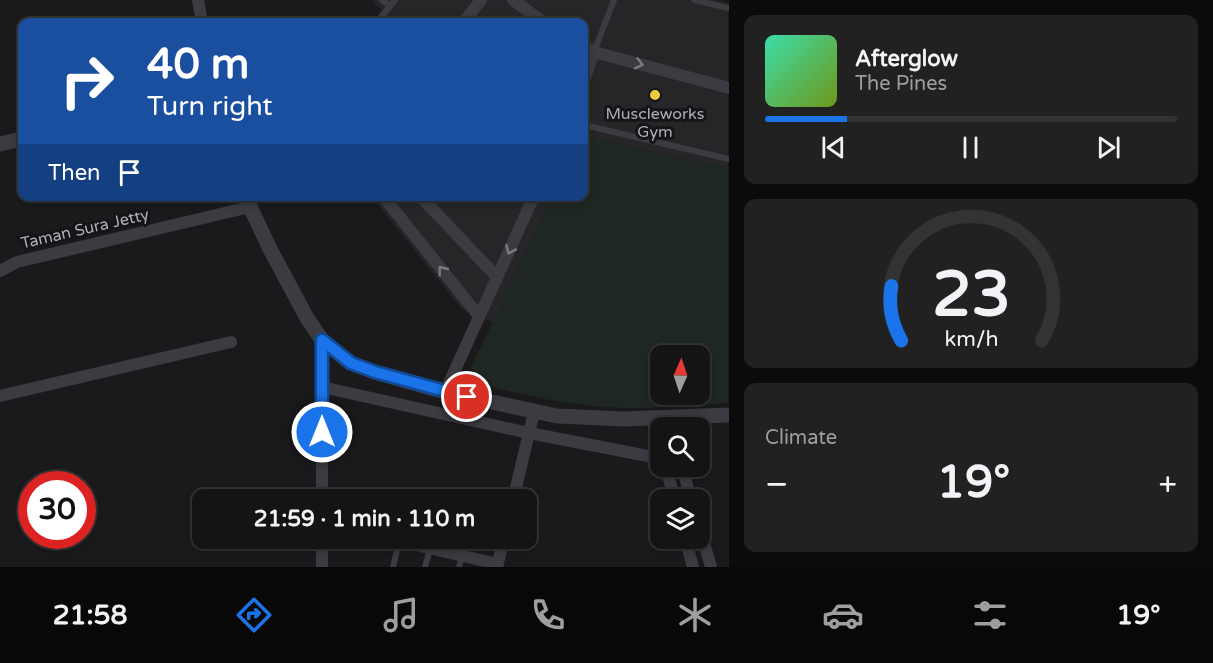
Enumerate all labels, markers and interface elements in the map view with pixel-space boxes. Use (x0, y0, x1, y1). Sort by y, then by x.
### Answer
text: 40 m (147, 39, 249, 90)
icon: right (48, 42, 126, 120)
text: Afterglow (855, 46, 958, 72)
one-way arrow (633, 57, 644, 69)
text: The Pines (855, 72, 947, 96)
marker: Muscleworks Gym (648, 88, 662, 102)
text: Turn right (147, 90, 273, 123)
place label: Muscleworks Gym (606, 104, 704, 142)
icon: previous (817, 131, 850, 164)
icon: pause (954, 131, 987, 164)
icon: next (1092, 131, 1125, 164)
icon: arrive (113, 156, 146, 189)
text: Then (48, 160, 101, 186)
street label: Taman Sura Jetty (19, 204, 151, 253)
one-way arrow (505, 243, 517, 254)
text: 23 (932, 258, 1010, 333)
one-way arrow (438, 266, 449, 277)
text: km/h (944, 326, 998, 352)
north arrow (650, 345, 710, 405)
map controls (650, 345, 710, 549)
pin (441, 371, 492, 422)
icon: arrive (450, 380, 483, 413)
position arrow (290, 400, 354, 464)
button: search (650, 417, 710, 477)
text: Climate (765, 426, 837, 450)
text: 19° (937, 456, 1010, 510)
text: − (765, 465, 789, 504)
text: + (1158, 465, 1177, 504)
speed limit sign: 30 (18, 471, 96, 549)
button: layers (650, 489, 710, 549)
text: 21:59 · 1 min · 110 m (254, 506, 475, 532)
icon: directions (233, 594, 275, 636)
icon: music (380, 594, 422, 636)
icon: phone (527, 594, 569, 636)
icon: climate (674, 594, 716, 636)
icon: car (822, 594, 864, 636)
icon: filters (969, 594, 1011, 636)
text: 21:58 (53, 599, 127, 632)
text: 19° (1116, 599, 1160, 632)

